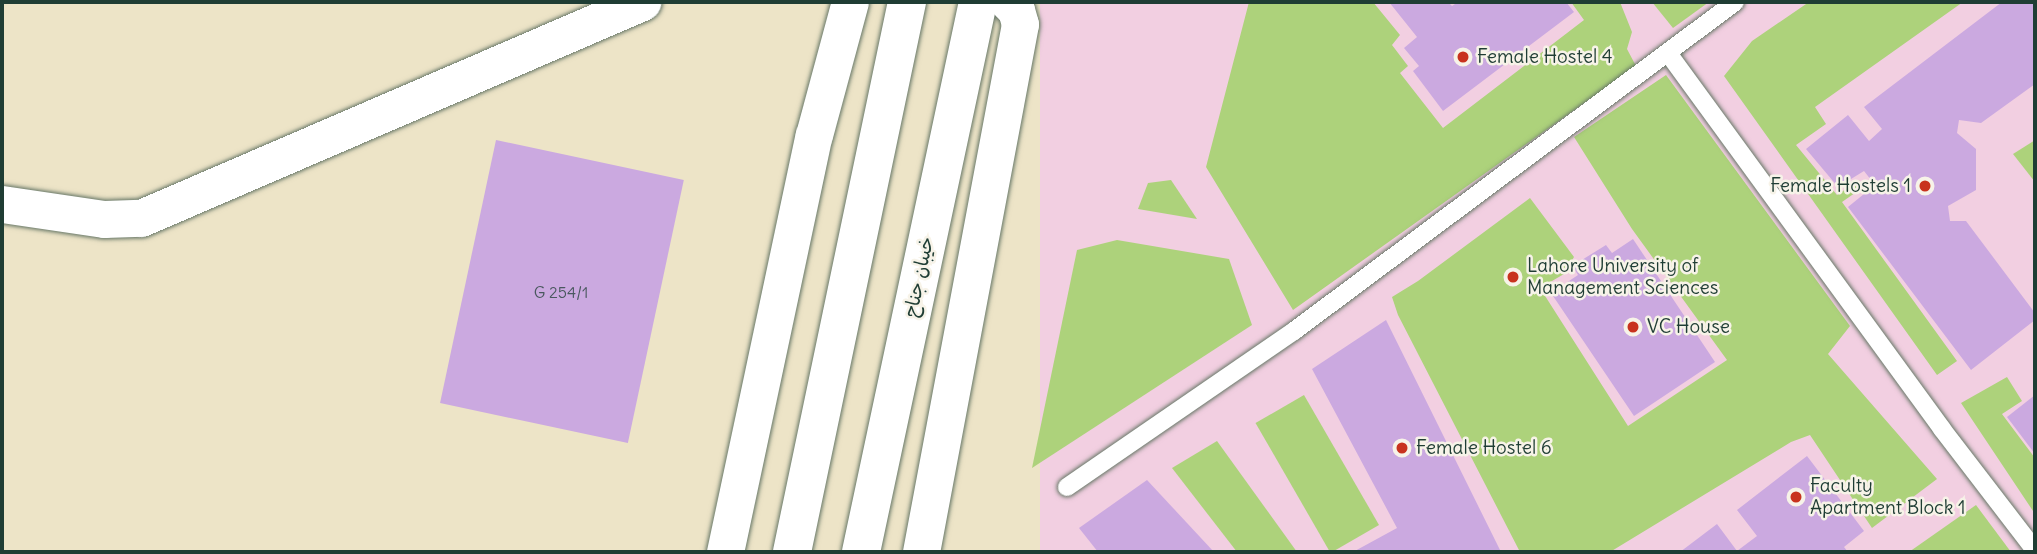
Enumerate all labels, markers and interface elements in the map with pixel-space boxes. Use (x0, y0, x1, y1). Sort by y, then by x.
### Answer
place label: Female Hostel 4 (1477, 46, 1613, 68)
marker: Female Hostel 4 (1455, 49, 1471, 65)
place label: Female Hostels 1 (1770, 175, 1911, 197)
marker: Female Hostels 1 (1917, 178, 1933, 194)
street label: خیبان جناح (899, 235, 939, 319)
place label: Lahore University of Management Sciences (1527, 255, 1718, 299)
marker: Lahore University of Management Sciences (1505, 269, 1521, 285)
house number: G 254/1 (534, 282, 588, 302)
place label: VC House (1647, 316, 1730, 338)
marker: VC House (1625, 319, 1641, 335)
place label: Female Hostel 6 (1416, 437, 1552, 459)
marker: Female Hostel 6 (1394, 440, 1410, 456)
place label: Faculty Apartment Block 1 (1810, 475, 1965, 519)
marker: Faculty Apartment Block 1 (1788, 489, 1804, 505)

